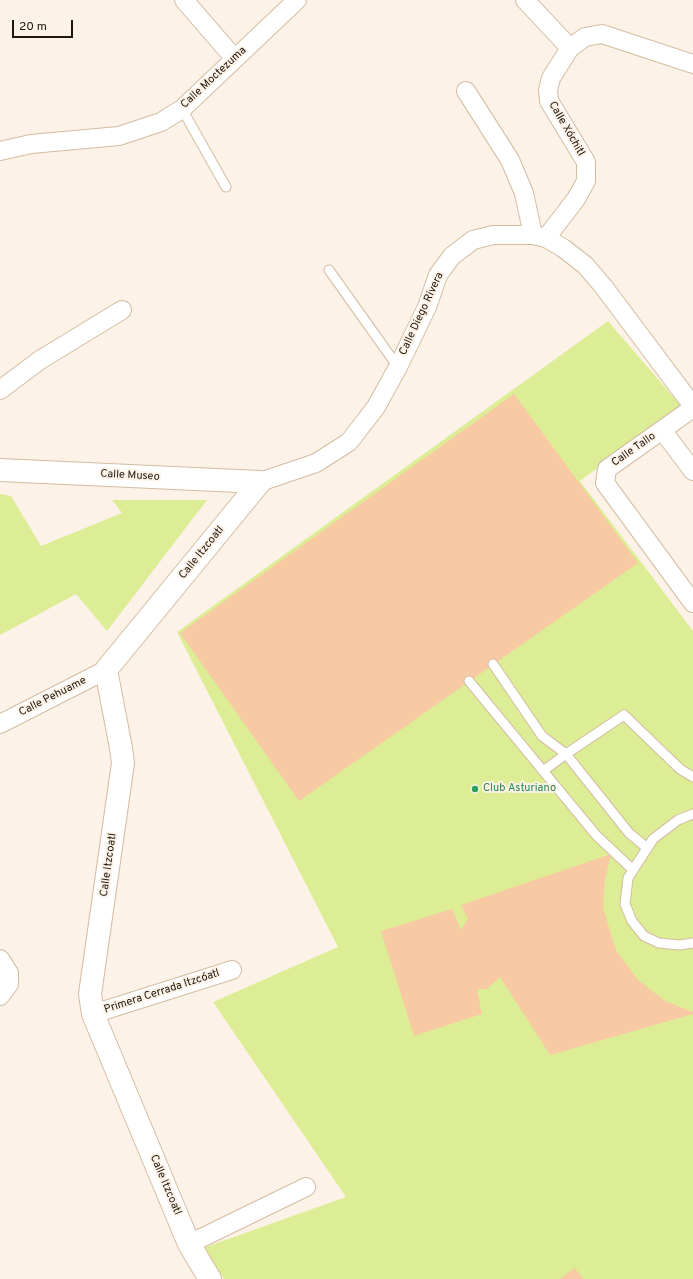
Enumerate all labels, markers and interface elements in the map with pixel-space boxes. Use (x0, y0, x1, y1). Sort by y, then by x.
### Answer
scale bar (14, 12, 75, 38)
text: 20 m (19, 19, 47, 35)
street label: Calle Moctezuma (179, 44, 249, 112)
street label: Calle Xóchitl (545, 99, 587, 159)
street label: Calle Diego Rivera (397, 270, 447, 358)
street label: Calle Tallo (610, 430, 658, 470)
street label: Calle Museo (100, 468, 160, 484)
street label: Calle Itzcoatl (177, 524, 227, 582)
street label: Calle Pehuame (17, 674, 89, 720)
place label: Club Asturiano (483, 782, 556, 796)
marker: Club Asturiano (470, 784, 480, 794)
street label: Calle Itzcoatl (98, 832, 120, 898)
street label: Primera Cerrada Itzcóatl (103, 967, 221, 1017)
street label: Calle Itzcoatl (146, 1153, 184, 1217)

